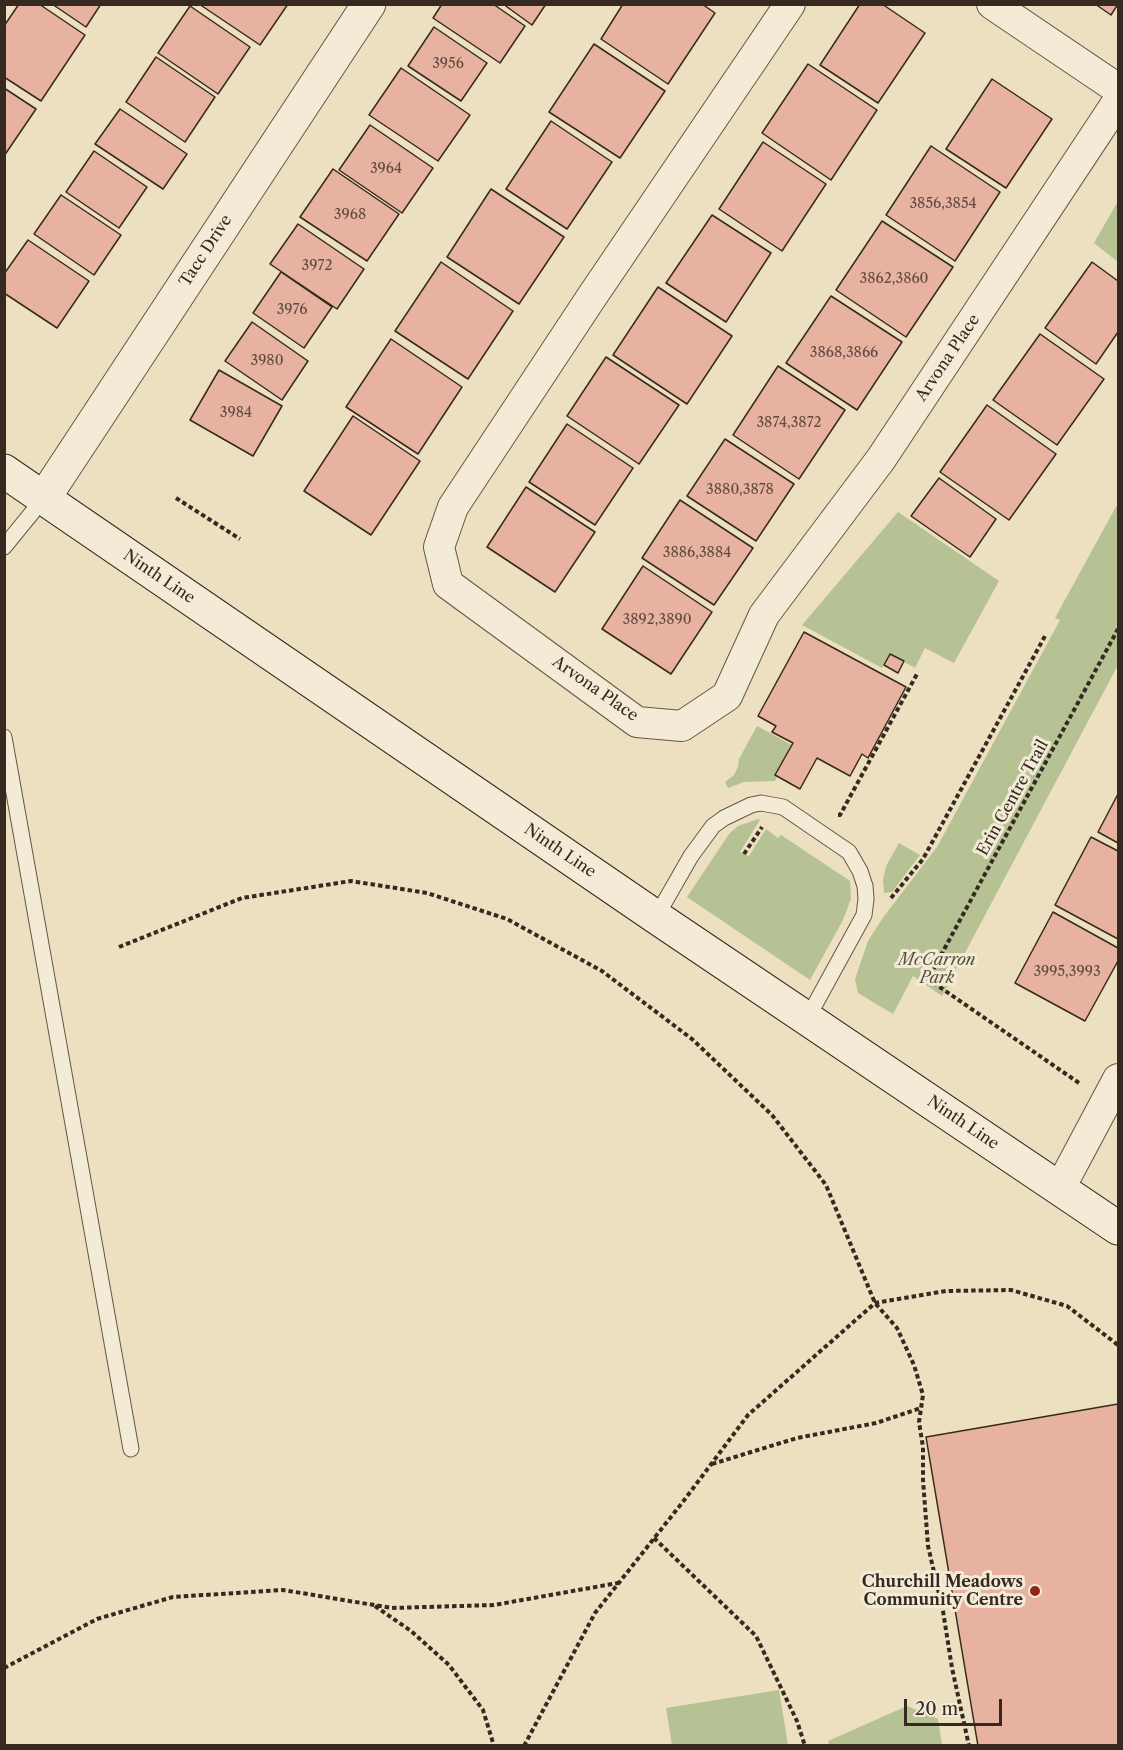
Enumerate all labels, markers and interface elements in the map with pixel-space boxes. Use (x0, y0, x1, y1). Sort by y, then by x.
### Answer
house number: 3956 (432, 56, 464, 72)
house number: 3964 (370, 161, 402, 177)
house number: 3856,3854 (909, 196, 977, 212)
house number: 3968 (334, 207, 366, 223)
street label: Tacc Drive (176, 212, 236, 290)
house number: 3972 (302, 258, 332, 274)
house number: 3862,3860 (860, 271, 928, 287)
house number: 3976 (277, 302, 307, 318)
street label: Arvona Place (912, 311, 984, 405)
house number: 3868,3866 (810, 345, 878, 361)
house number: 3980 (250, 353, 284, 369)
house number: 3984 (220, 405, 252, 421)
house number: 3874,3872 (756, 415, 822, 431)
house number: 3880,3878 (706, 482, 774, 498)
house number: 3886,3884 (663, 545, 731, 561)
street label: Ninth Line (120, 546, 198, 608)
house number: 3892,3890 (622, 612, 692, 628)
street label: Arvona Place (548, 652, 642, 726)
street label: Erin Centre Trail (973, 737, 1053, 859)
street label: Ninth Line (521, 820, 599, 882)
park label: McCarron Park (899, 950, 975, 988)
house number: 3995,3993 (1033, 964, 1101, 980)
street label: Ninth Line (924, 1092, 1002, 1154)
place label: Churchill Meadows Community Centre (862, 1572, 1023, 1610)
marker: Churchill Meadows Community Centre (1028, 1584, 1042, 1598)
scale bar (907, 1687, 1004, 1725)
text: 20 m (915, 1698, 958, 1720)

